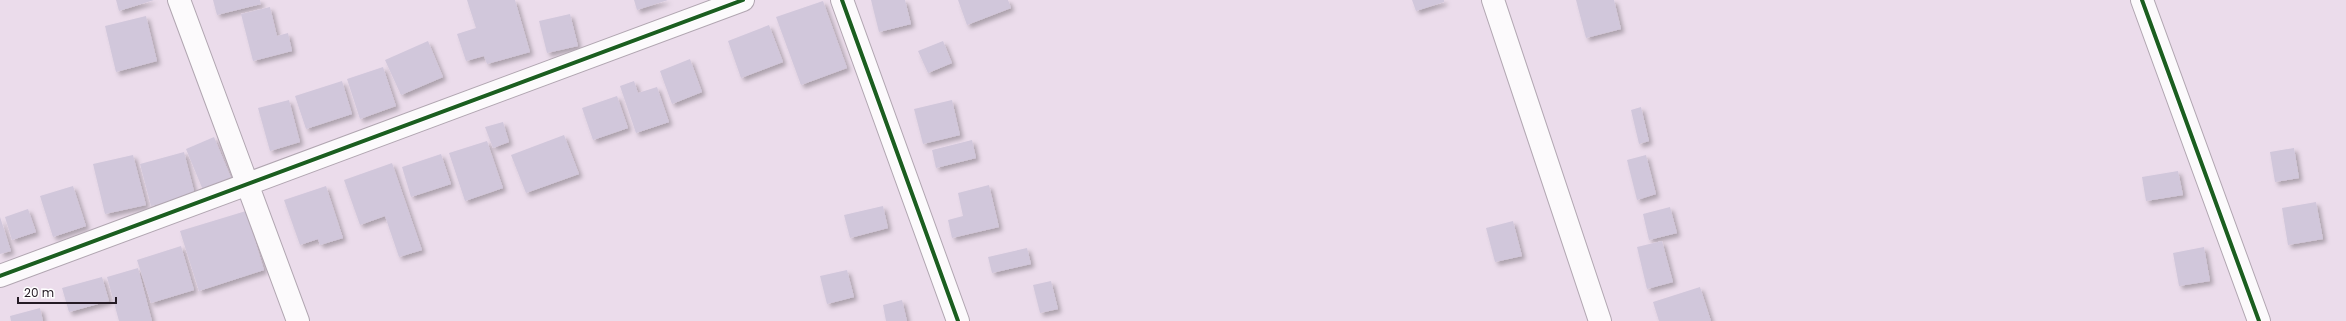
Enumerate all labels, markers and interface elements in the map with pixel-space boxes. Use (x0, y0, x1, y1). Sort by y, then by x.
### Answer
scale bar (18, 279, 116, 305)
text: 20 m (24, 284, 54, 301)

